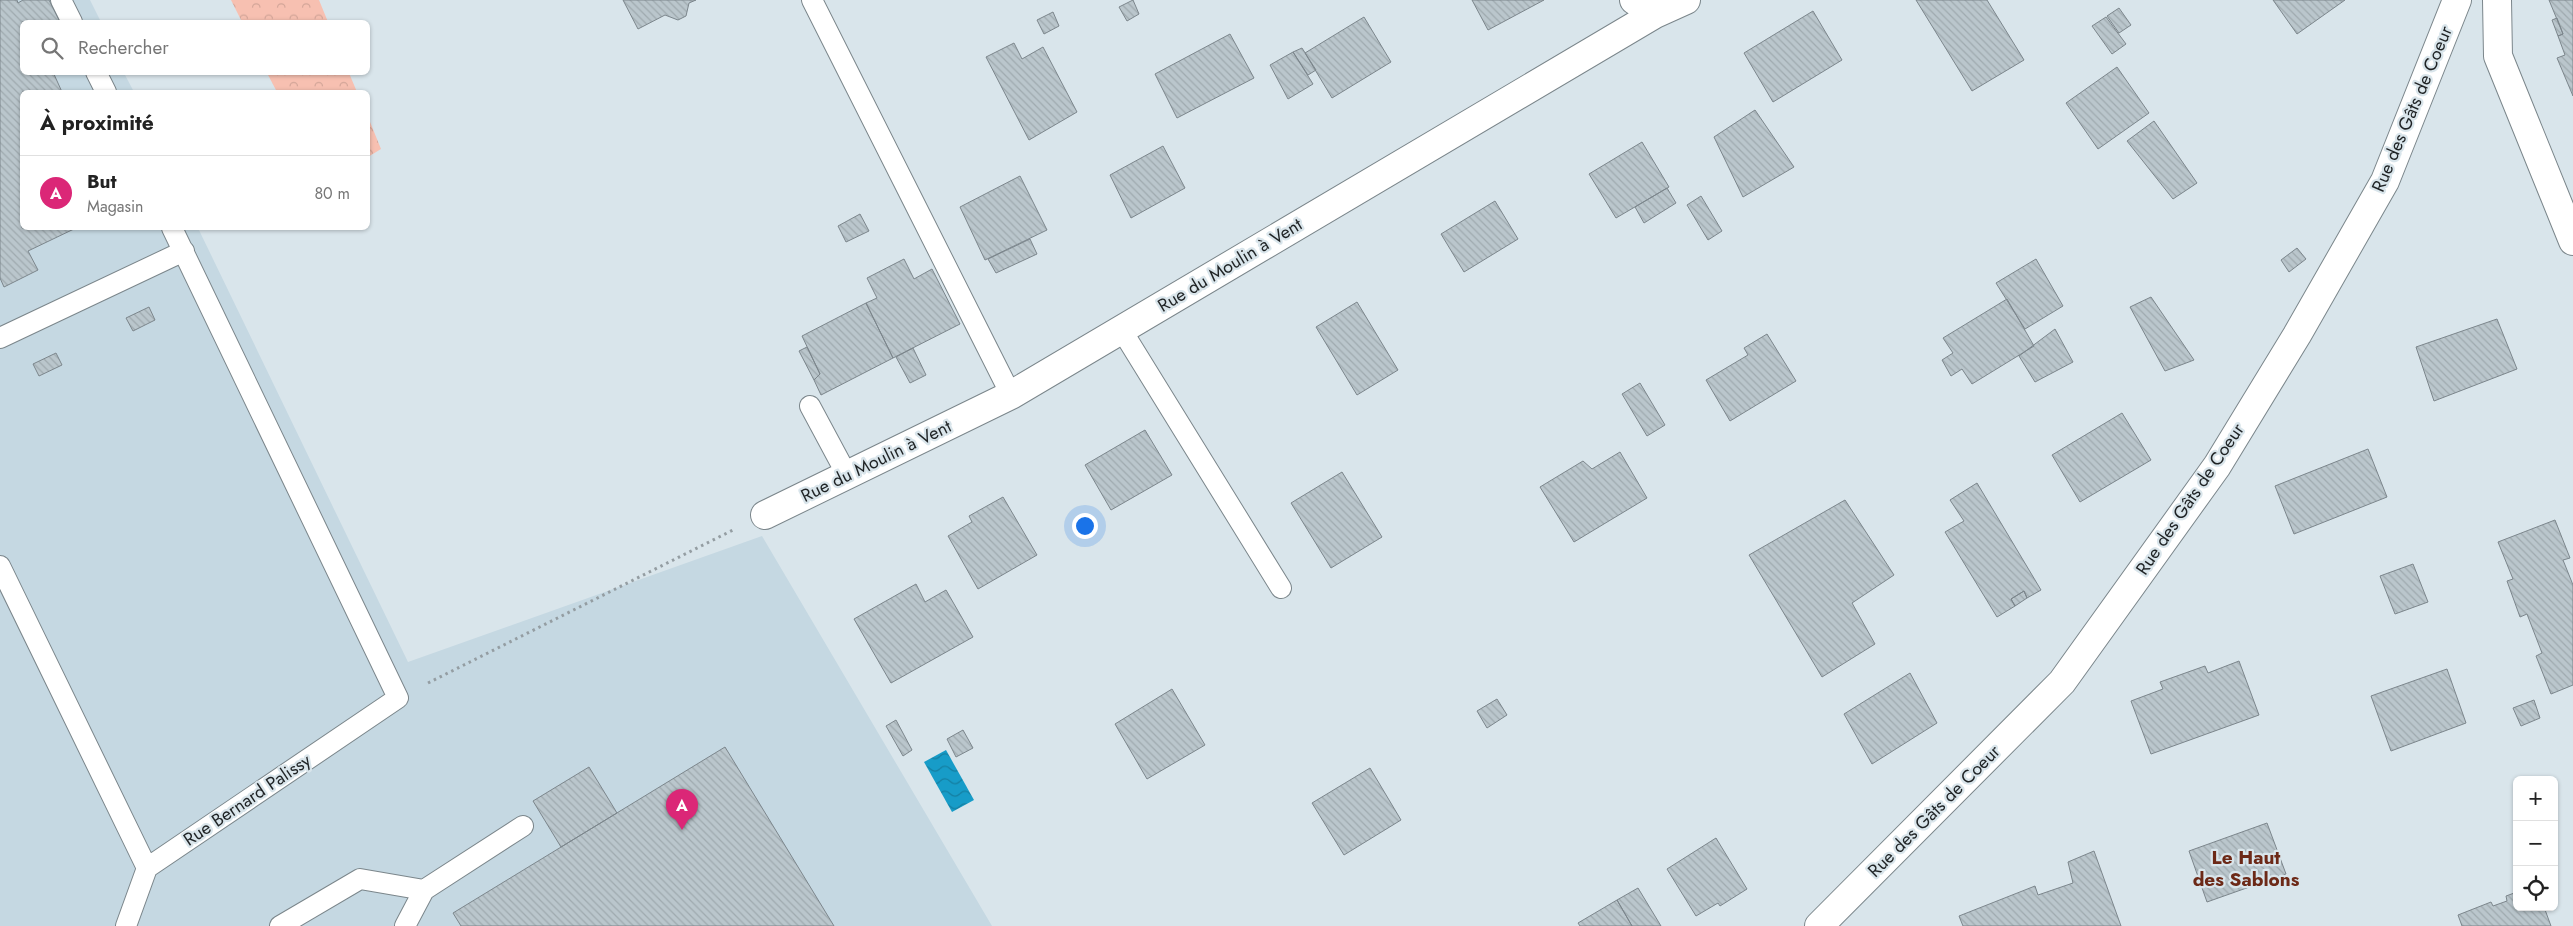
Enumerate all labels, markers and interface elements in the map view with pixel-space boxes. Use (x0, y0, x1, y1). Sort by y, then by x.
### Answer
search box (20, 20, 370, 75)
street label: Rue des Gâts de Coeur (2365, 21, 2459, 196)
icon: search (38, 34, 66, 62)
text: Rechercher (78, 34, 169, 61)
text: À proximité (40, 108, 154, 138)
text: But (87, 168, 117, 195)
text: A (50, 182, 62, 205)
text: 80 m (314, 182, 350, 205)
text: Magasin (87, 195, 143, 218)
street label: Rue du Moulin à Vent (1153, 211, 1308, 318)
street label: Rue du Moulin à Vent (796, 413, 956, 509)
street label: Rue des Gâts de Coeur (2129, 417, 2251, 580)
your location (1072, 513, 1098, 539)
street label: Rue des Gâts de Coeur (1862, 738, 2007, 883)
street label: Rue Bernard Palissy (178, 748, 316, 852)
map controls (2513, 776, 2558, 911)
button: + (2513, 776, 2558, 821)
pin: A (666, 789, 698, 830)
button: − (2513, 821, 2558, 866)
district label: Le Haut des Sablons (2193, 844, 2300, 893)
button: locate (2513, 866, 2558, 911)

